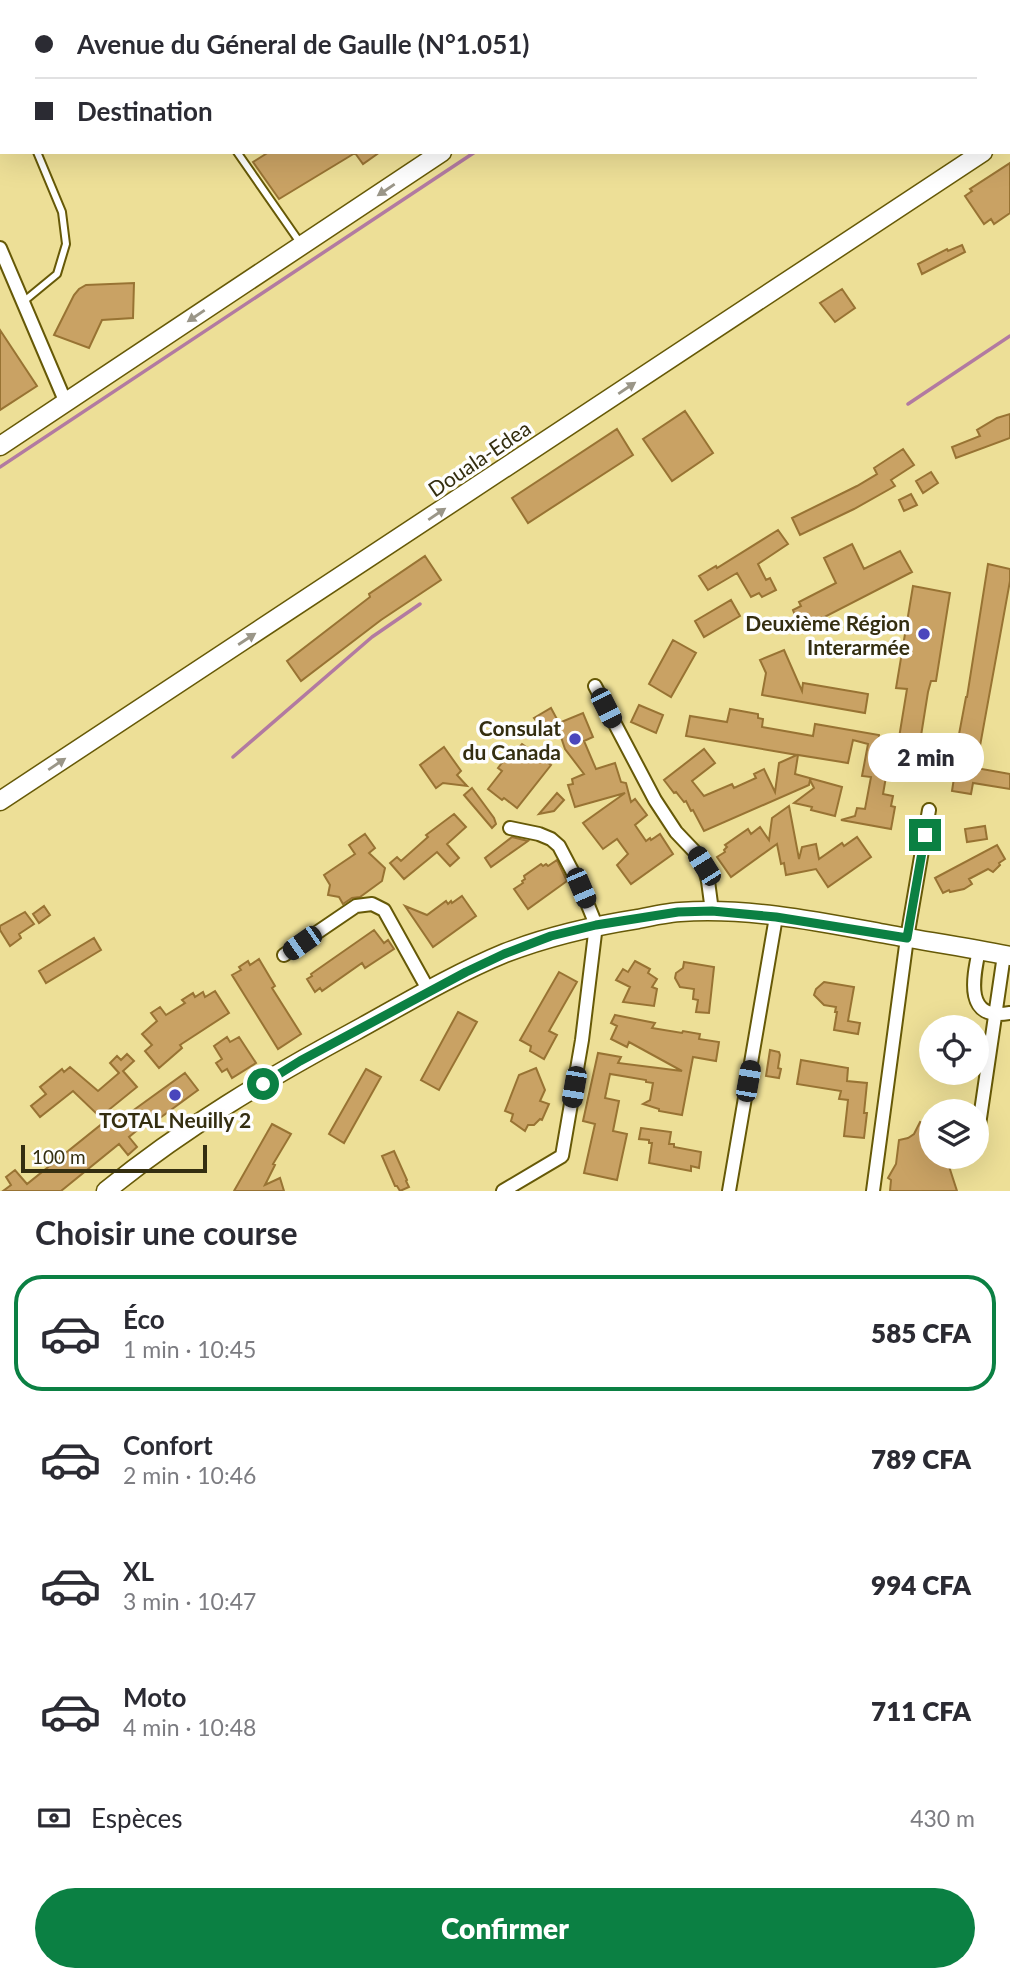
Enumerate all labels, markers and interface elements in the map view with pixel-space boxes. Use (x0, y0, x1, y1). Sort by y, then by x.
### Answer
text: Avenue du Géneral de Gaulle (N°1.051) (77, 28, 529, 60)
text: Destination (77, 95, 213, 127)
one-way arrow (376, 183, 395, 196)
one-way arrow (187, 309, 205, 323)
one-way arrow (617, 382, 636, 395)
street label: Douala-Edea (423, 415, 535, 501)
one-way arrow (427, 507, 447, 520)
place label: Deuxième Région Interarmée (745, 610, 910, 659)
marker: Deuxième Région Interarmée (916, 626, 932, 642)
one-way arrow (238, 632, 256, 646)
car (588, 685, 625, 731)
place label: Consulat du Canada (463, 715, 561, 764)
marker: Consulat du Canada (567, 731, 583, 747)
callout: 2 min (867, 734, 983, 782)
text: 2 min (897, 743, 955, 771)
one-way arrow (47, 757, 67, 770)
route end (909, 819, 941, 851)
car (684, 843, 725, 889)
car (564, 865, 599, 911)
car (279, 922, 326, 964)
map controls (919, 1015, 989, 1169)
button: locate (919, 1015, 989, 1085)
car (735, 1058, 762, 1104)
car (561, 1064, 588, 1110)
route start (247, 1068, 279, 1100)
marker: TOTAL Neuilly 2 (167, 1087, 183, 1103)
button: layers (919, 1099, 989, 1169)
place label: TOTAL Neuilly 2 (99, 1107, 251, 1132)
scale bar (21, 1142, 206, 1174)
text: 100 m (32, 1145, 86, 1168)
text: Choisir une course (35, 1213, 298, 1252)
icon: car (39, 1302, 102, 1365)
text: Éco (123, 1303, 165, 1335)
text: 585 CFA (871, 1317, 971, 1349)
text: 1 min · 10:45 (123, 1335, 256, 1363)
icon: car (39, 1428, 102, 1491)
text: Confort (123, 1429, 213, 1461)
text: 789 CFA (871, 1443, 971, 1475)
text: 2 min · 10:46 (123, 1461, 256, 1489)
icon: car (39, 1554, 102, 1617)
text: XL (123, 1555, 154, 1587)
text: 994 CFA (871, 1569, 971, 1601)
text: 3 min · 10:47 (123, 1587, 256, 1615)
icon: car (39, 1680, 102, 1743)
text: Moto (123, 1681, 186, 1713)
text: 711 CFA (871, 1695, 971, 1727)
text: 4 min · 10:48 (123, 1713, 256, 1741)
icon: cash (35, 1799, 73, 1837)
text: Espèces (91, 1802, 183, 1834)
text: 430 m (910, 1804, 975, 1832)
button: Confirmer (35, 1888, 975, 1968)

